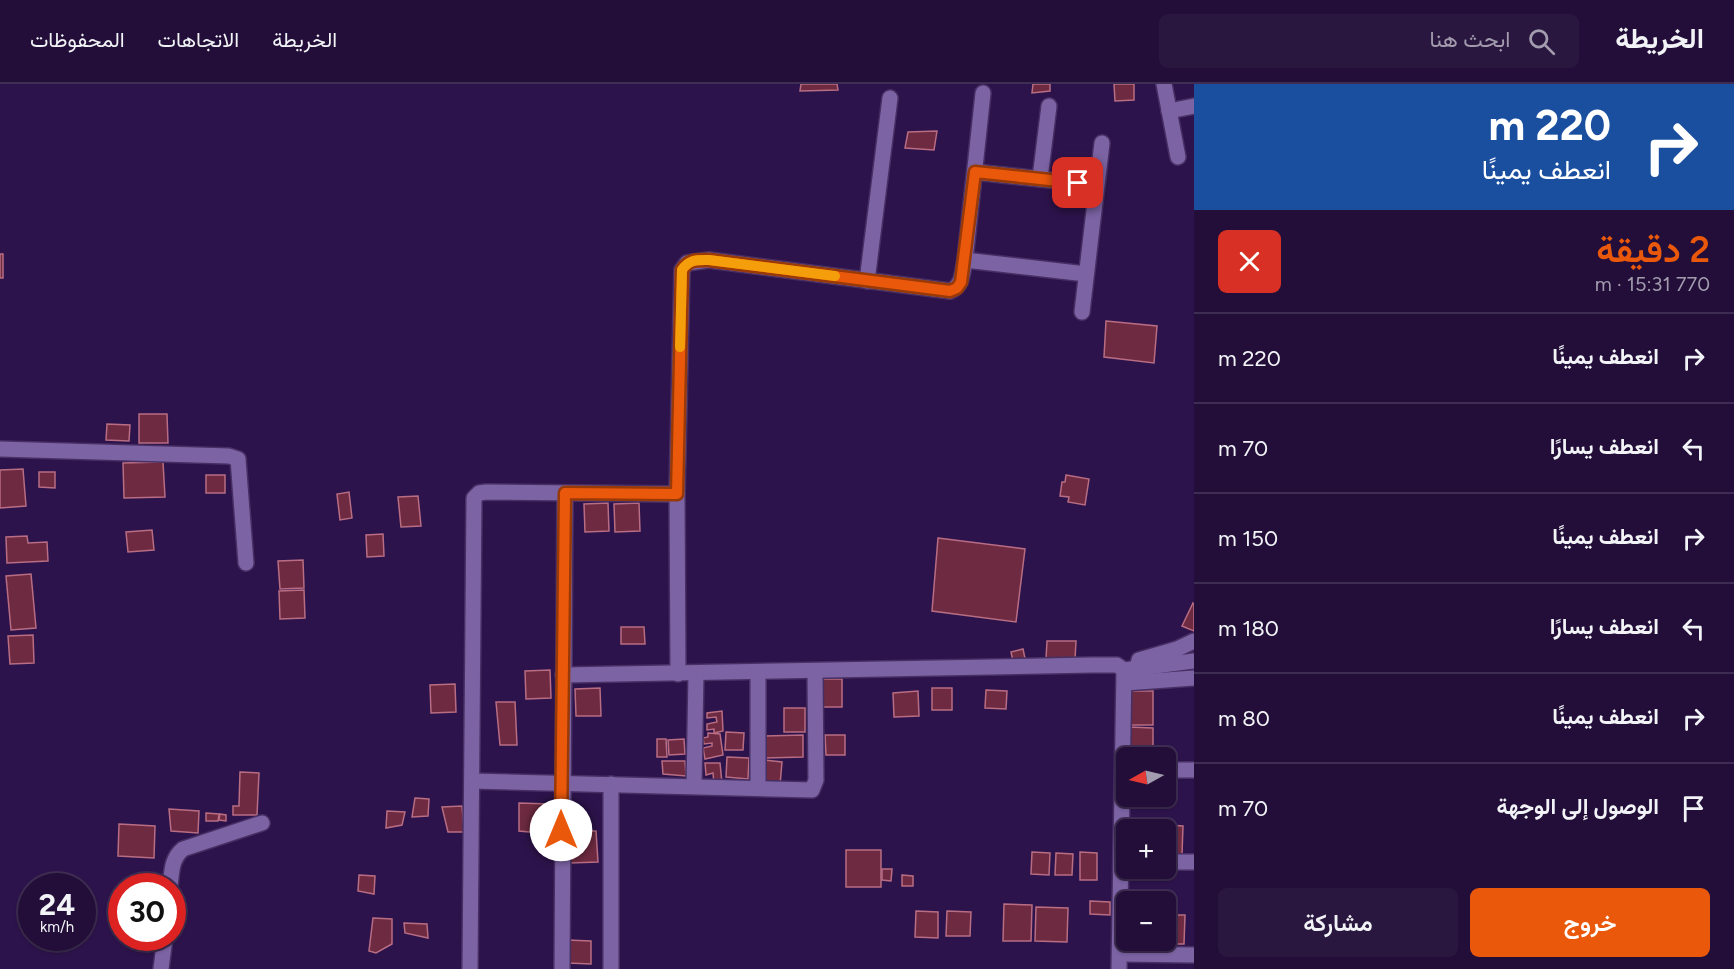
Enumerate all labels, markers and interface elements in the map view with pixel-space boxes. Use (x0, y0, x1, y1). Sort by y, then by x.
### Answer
search box (1159, 14, 1579, 68)
text: الخريطة (1615, 21, 1704, 55)
icon: search (1525, 25, 1558, 58)
text: ابحث هنا (1429, 26, 1510, 53)
text: المحفوظات (30, 27, 125, 52)
text: الاتجاهات (158, 27, 239, 52)
text: الخريطة (272, 27, 337, 52)
text: 220 m (1489, 100, 1611, 151)
icon: right (1632, 108, 1710, 186)
text: انعطف يمينًا (1482, 153, 1611, 186)
pin (1052, 157, 1103, 208)
icon: arrive (1061, 166, 1094, 199)
text: 2 دقيقة (1596, 228, 1710, 271)
button: close (1218, 230, 1281, 293)
text: 770 m · 15:31 (1595, 272, 1710, 296)
icon: right (1677, 342, 1710, 375)
text: انعطف يمينًا (1552, 343, 1659, 370)
text: 220 m (1218, 345, 1281, 372)
icon: left (1677, 432, 1710, 465)
text: انعطف يسارًا (1550, 433, 1659, 460)
text: 70 m (1218, 435, 1268, 462)
icon: right (1677, 522, 1710, 555)
text: انعطف يمينًا (1552, 523, 1659, 550)
text: 150 m (1218, 525, 1278, 552)
icon: left (1677, 612, 1710, 645)
text: انعطف يسارًا (1550, 613, 1659, 640)
text: 180 m (1218, 615, 1279, 642)
icon: right (1677, 702, 1710, 735)
text: انعطف يمينًا (1552, 703, 1659, 730)
text: 80 m (1218, 705, 1270, 732)
north arrow (1116, 747, 1176, 807)
map controls (1116, 747, 1176, 951)
icon: arrive (1677, 792, 1710, 825)
text: الوصول إلى الوجهة (1496, 793, 1659, 820)
text: 70 m (1218, 795, 1268, 822)
position arrow (529, 798, 593, 862)
button: + (1116, 819, 1176, 879)
speed limit sign: 30 (108, 873, 186, 951)
text: 24 (39, 886, 75, 923)
button: مشاركة (1218, 888, 1458, 957)
button: خروج (1470, 888, 1710, 957)
button: − (1116, 891, 1176, 951)
text: km/h (40, 918, 74, 936)

